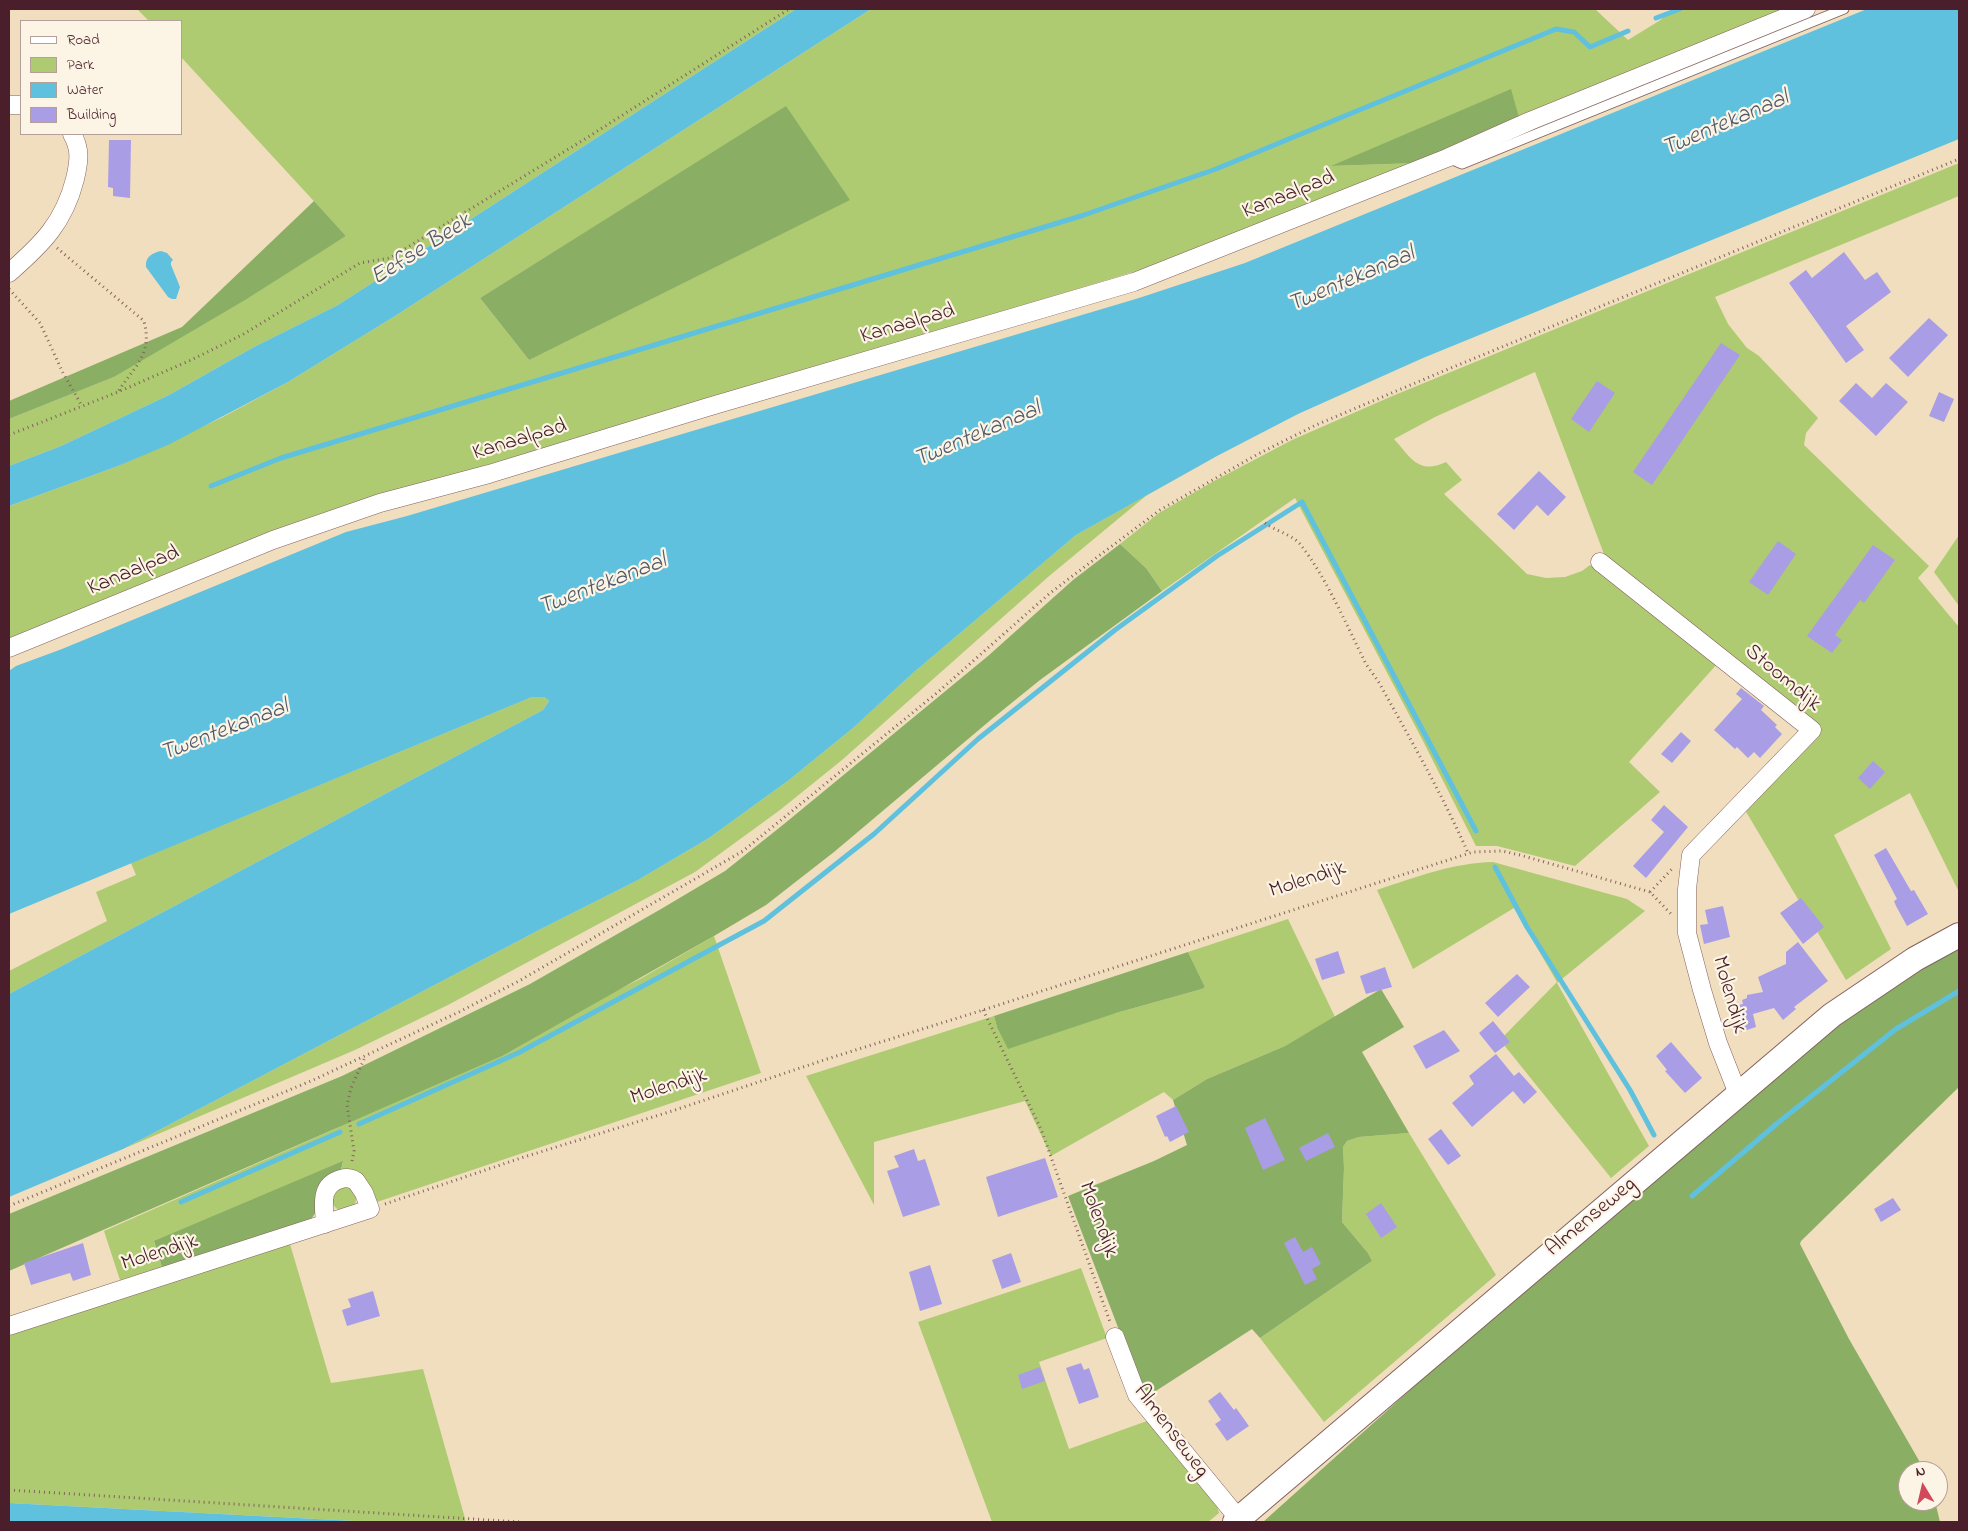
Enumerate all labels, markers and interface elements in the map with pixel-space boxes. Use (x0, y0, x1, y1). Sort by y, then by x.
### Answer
legend (20, 20, 182, 135)
text: Road (67, 29, 100, 51)
text: Park (67, 54, 94, 76)
text: Water (67, 79, 103, 101)
water label: Twentekanaal (1658, 85, 1794, 165)
text: Building (67, 104, 116, 126)
street label: Kanaalpad (1239, 166, 1339, 226)
water label: Eefse Beek (366, 209, 478, 293)
water label: Twentekanaal (1284, 241, 1420, 321)
street label: Kanaalpad (858, 299, 958, 351)
water label: Twentekanaal (910, 396, 1046, 476)
street label: Kanaalpad (470, 414, 570, 468)
street label: Kanaalpad (84, 541, 184, 603)
water label: Twentekanaal (535, 548, 671, 624)
street label: Stoomdijk (1738, 639, 1826, 719)
water label: Twentekanaal (157, 694, 293, 770)
street label: Molendijk (1266, 856, 1350, 906)
street label: Molendijk (1704, 953, 1752, 1037)
street label: Molendijk (627, 1063, 711, 1113)
street label: Almenseweg (1541, 1172, 1643, 1264)
street label: Molendijk (1071, 1178, 1123, 1262)
street label: Molendijk (118, 1229, 202, 1279)
street label: Almenseweg (1126, 1380, 1214, 1484)
north arrow (1898, 1461, 1948, 1511)
text: N (1914, 1461, 1927, 1483)

